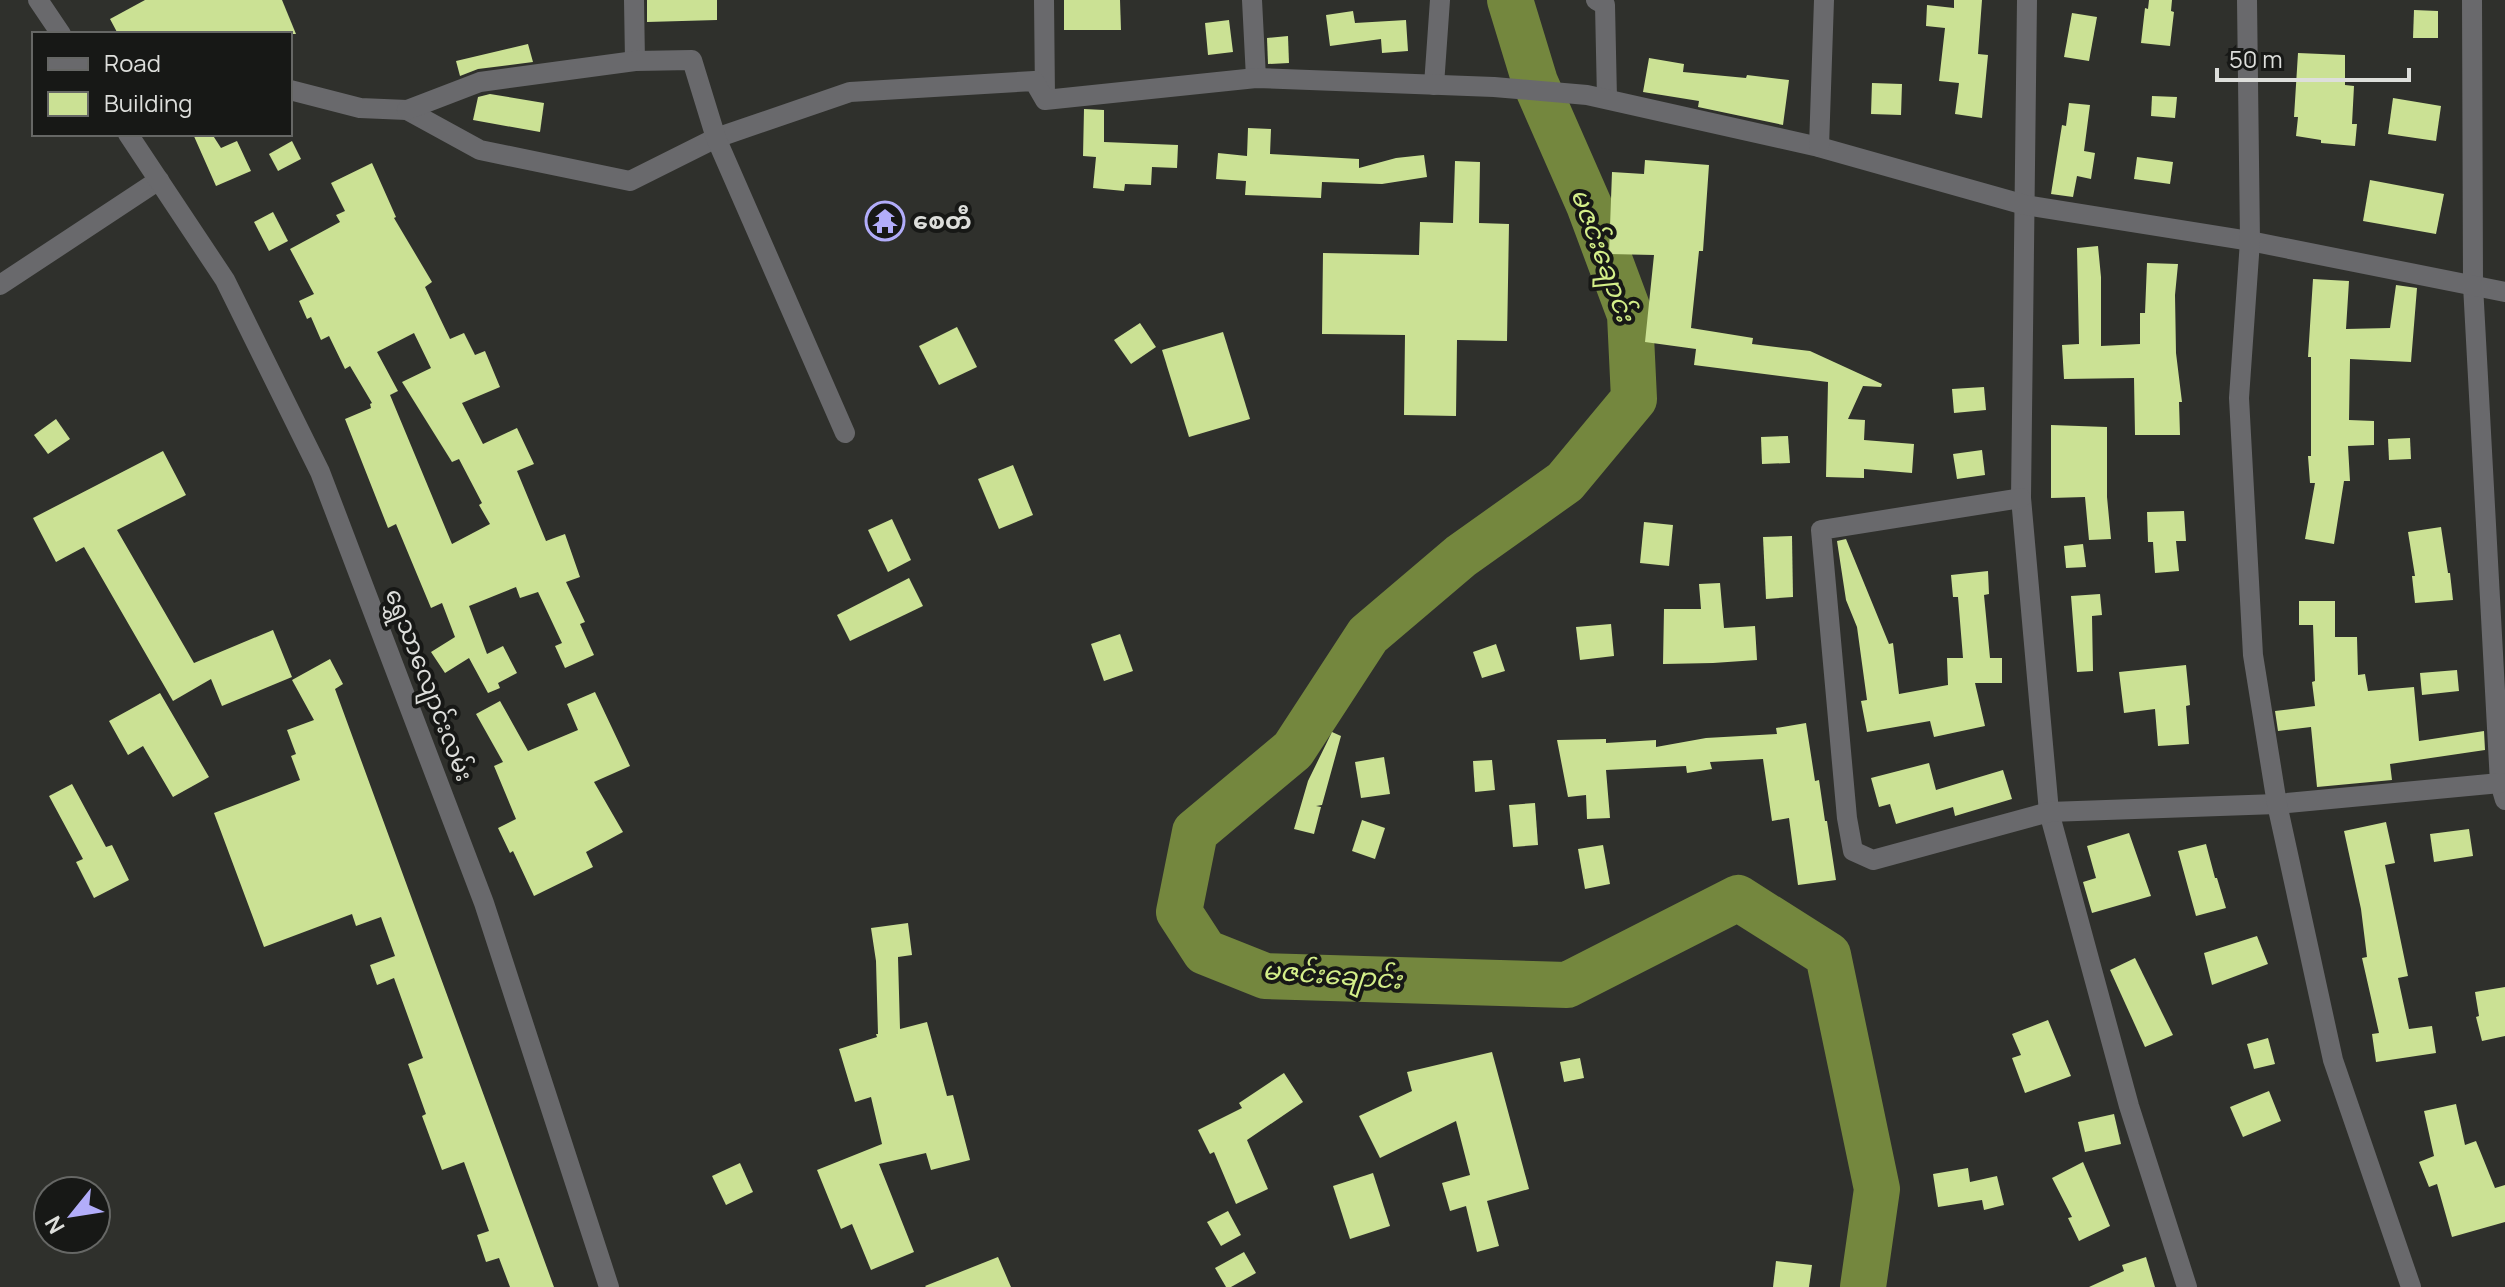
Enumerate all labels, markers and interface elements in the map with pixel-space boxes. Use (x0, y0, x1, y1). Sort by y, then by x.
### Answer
legend (32, 32, 292, 136)
scale bar (2217, 32, 2409, 82)
text: 50 m (2229, 42, 2283, 75)
text: Road (104, 46, 161, 79)
text: Building (104, 86, 192, 119)
water label: မဇင်းချောင်း (1559, 183, 1645, 330)
temple icon: စေတီ (864, 200, 906, 242)
place label: စေတီ (913, 203, 972, 236)
street label: ရွှေသာလျောင်းလမ်း (375, 583, 482, 787)
water label: မဇင်းချောင်း (1261, 951, 1405, 1002)
north arrow (32, 1175, 112, 1255)
text: N (38, 1211, 72, 1239)

